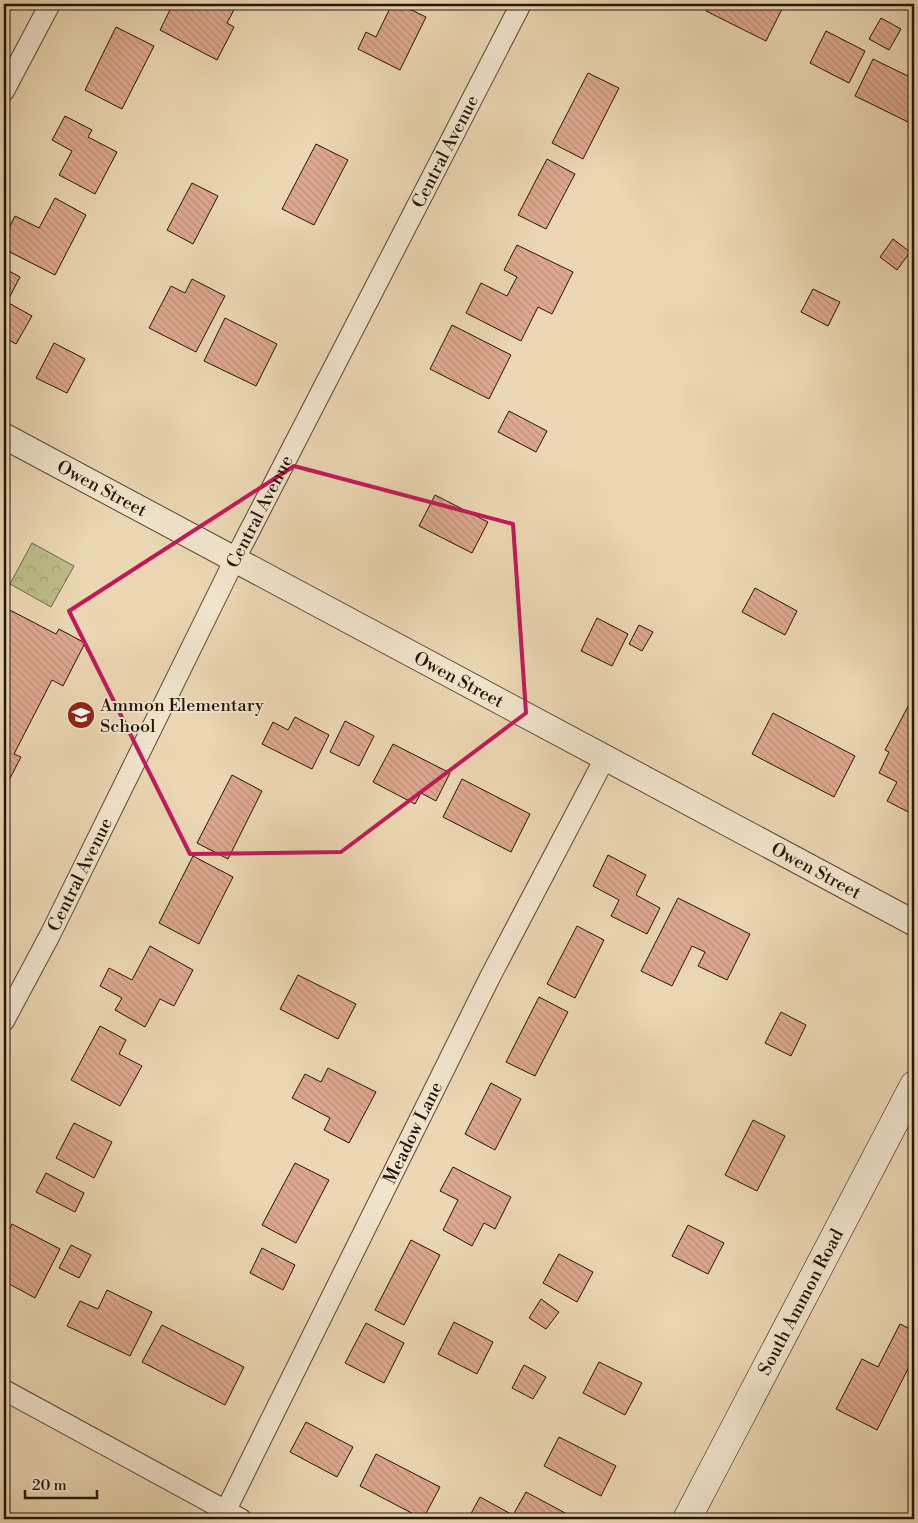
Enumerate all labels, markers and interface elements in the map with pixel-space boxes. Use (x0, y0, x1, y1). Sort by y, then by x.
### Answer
street label: Central Avenue (407, 91, 484, 212)
street label: Central Avenue (221, 451, 298, 572)
street label: Owen Street (53, 455, 151, 523)
street label: Owen Street (410, 646, 508, 714)
place label: Ammon Elementary School (99, 694, 264, 738)
school or university icon: Ammon Elementary School (66, 700, 96, 730)
street label: Central Avenue (43, 814, 118, 935)
street label: Owen Street (767, 838, 865, 905)
street label: Meadow Lane (378, 1078, 448, 1188)
street label: South Ammon Road (753, 1224, 849, 1379)
scale bar (25, 1468, 98, 1500)
text: 20 m (32, 1476, 67, 1495)

